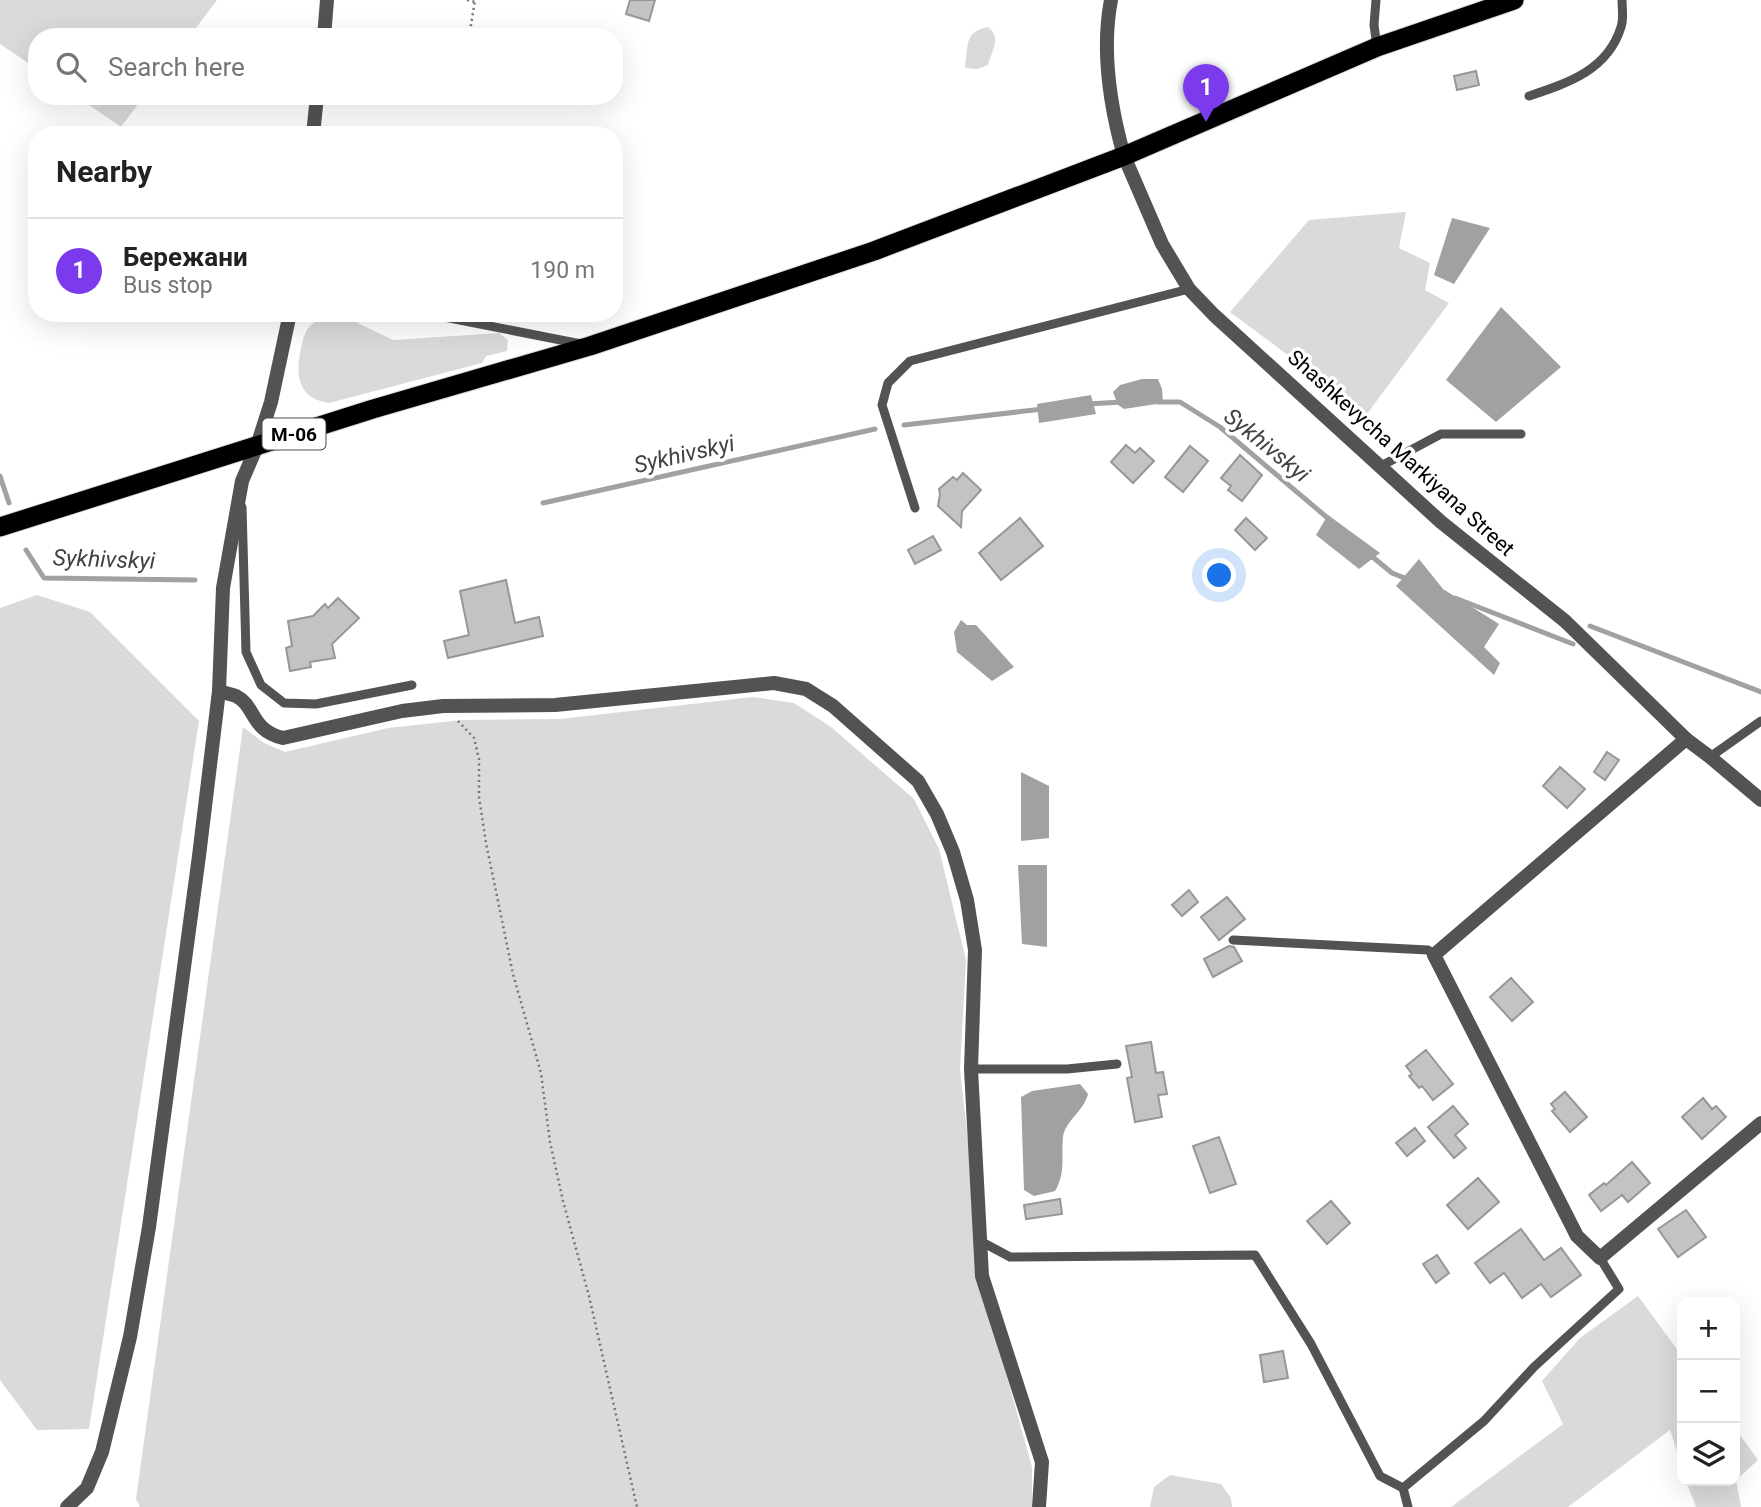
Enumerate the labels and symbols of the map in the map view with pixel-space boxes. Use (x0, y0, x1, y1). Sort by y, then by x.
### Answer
pin: 1 (1183, 64, 1229, 122)
street label: Shashkevycha Markiyana Street (1283, 345, 1519, 561)
water label: Sykhivskyi (1218, 403, 1315, 488)
road number: М-06 (262, 418, 326, 449)
water label: Sykhivskyi (631, 430, 738, 479)
water label: Sykhivskyi (52, 544, 156, 575)
your location (1202, 558, 1236, 592)

